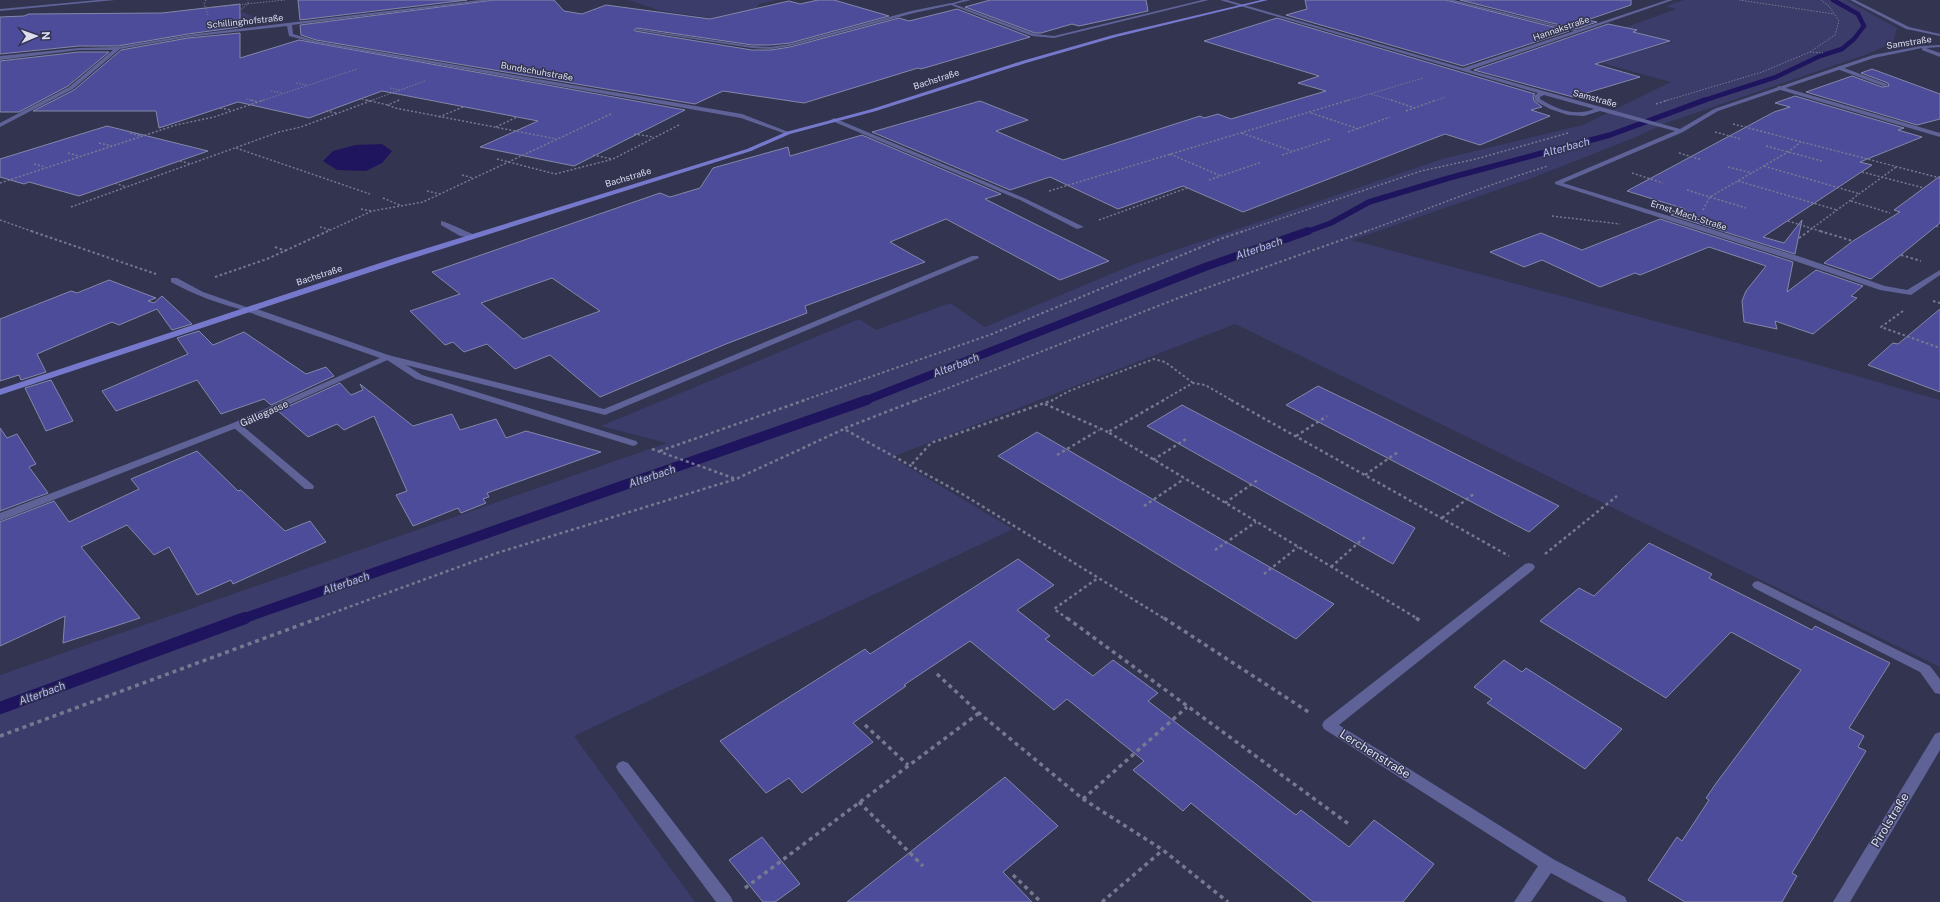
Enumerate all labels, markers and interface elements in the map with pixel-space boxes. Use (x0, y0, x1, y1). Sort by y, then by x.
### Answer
street label: Schillinghofstraße (206, 12, 284, 30)
street label: Hannakstraße (1531, 13, 1591, 43)
north arrow (16, 16, 56, 56)
text: N (40, 31, 52, 40)
street label: Samstraße (1886, 33, 1932, 51)
street label: Bundschuhstraße (500, 59, 574, 83)
street label: Bachstraße (912, 66, 960, 92)
street label: Samstraße (1572, 87, 1618, 109)
water label: Alterbach (1541, 135, 1591, 159)
street label: Bachstraße (604, 165, 652, 189)
street label: Ernst-Mach-Straße (1649, 197, 1729, 233)
water label: Alterbach (1234, 234, 1284, 262)
street label: Bachstraße (295, 262, 343, 288)
water label: Alterbach (931, 351, 981, 379)
street label: Gällegasse (238, 397, 290, 429)
water label: Alterbach (627, 462, 677, 490)
water label: Alterbach (321, 569, 371, 597)
water label: Alterbach (17, 679, 67, 707)
street label: Lerchenstraße (1337, 727, 1413, 781)
street label: Pirolstraße (1868, 790, 1912, 850)

